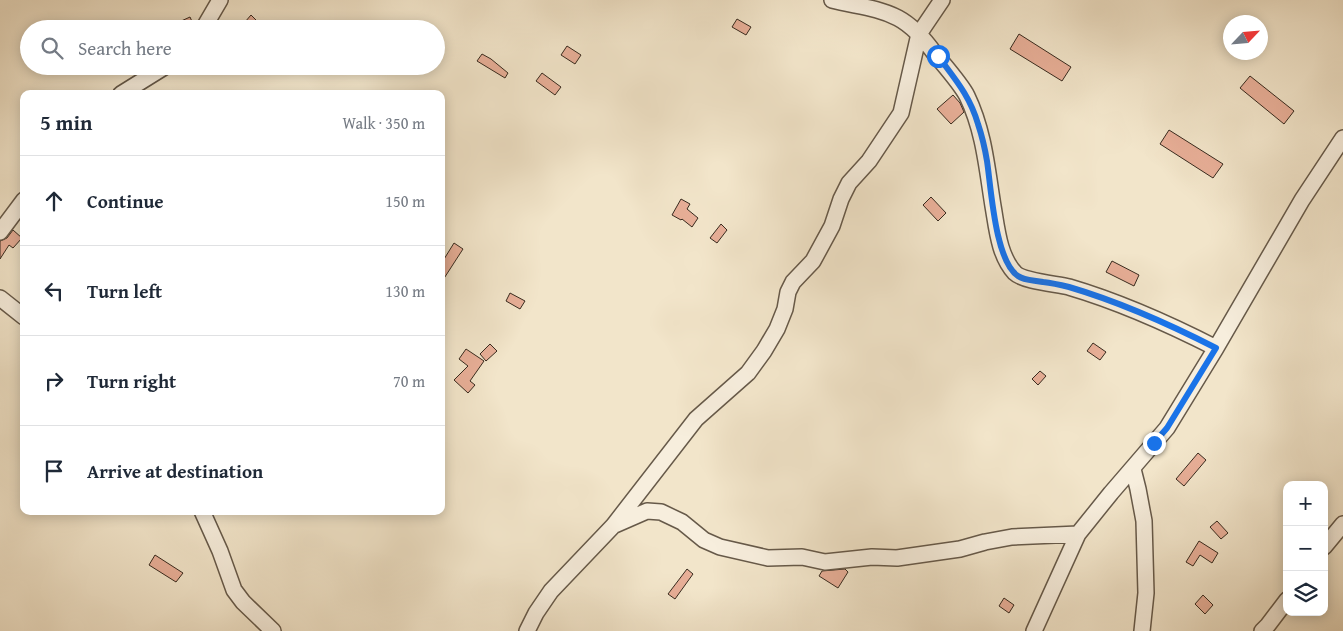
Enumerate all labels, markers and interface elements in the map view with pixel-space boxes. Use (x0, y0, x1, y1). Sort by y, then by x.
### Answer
north arrow (1223, 15, 1268, 60)
search box (20, 20, 445, 75)
icon: search (38, 34, 66, 62)
text: Search here (78, 34, 172, 62)
route start (927, 45, 950, 68)
text: 5 min (40, 107, 92, 138)
text: Walk · 350 m (342, 111, 425, 135)
icon: ahead (40, 187, 68, 215)
text: Continue (87, 187, 164, 215)
text: 150 m (385, 189, 425, 213)
icon: left (40, 277, 68, 305)
text: Turn left (87, 277, 162, 305)
text: 130 m (385, 279, 425, 303)
icon: right (40, 367, 68, 395)
text: Turn right (87, 367, 176, 395)
text: 70 m (393, 369, 425, 393)
route end (1143, 432, 1166, 455)
icon: arrive (40, 457, 68, 485)
text: Arrive at destination (87, 457, 263, 485)
map controls (1283, 481, 1328, 616)
button: + (1283, 481, 1328, 526)
button: − (1283, 526, 1328, 571)
button: layers (1283, 571, 1328, 616)

